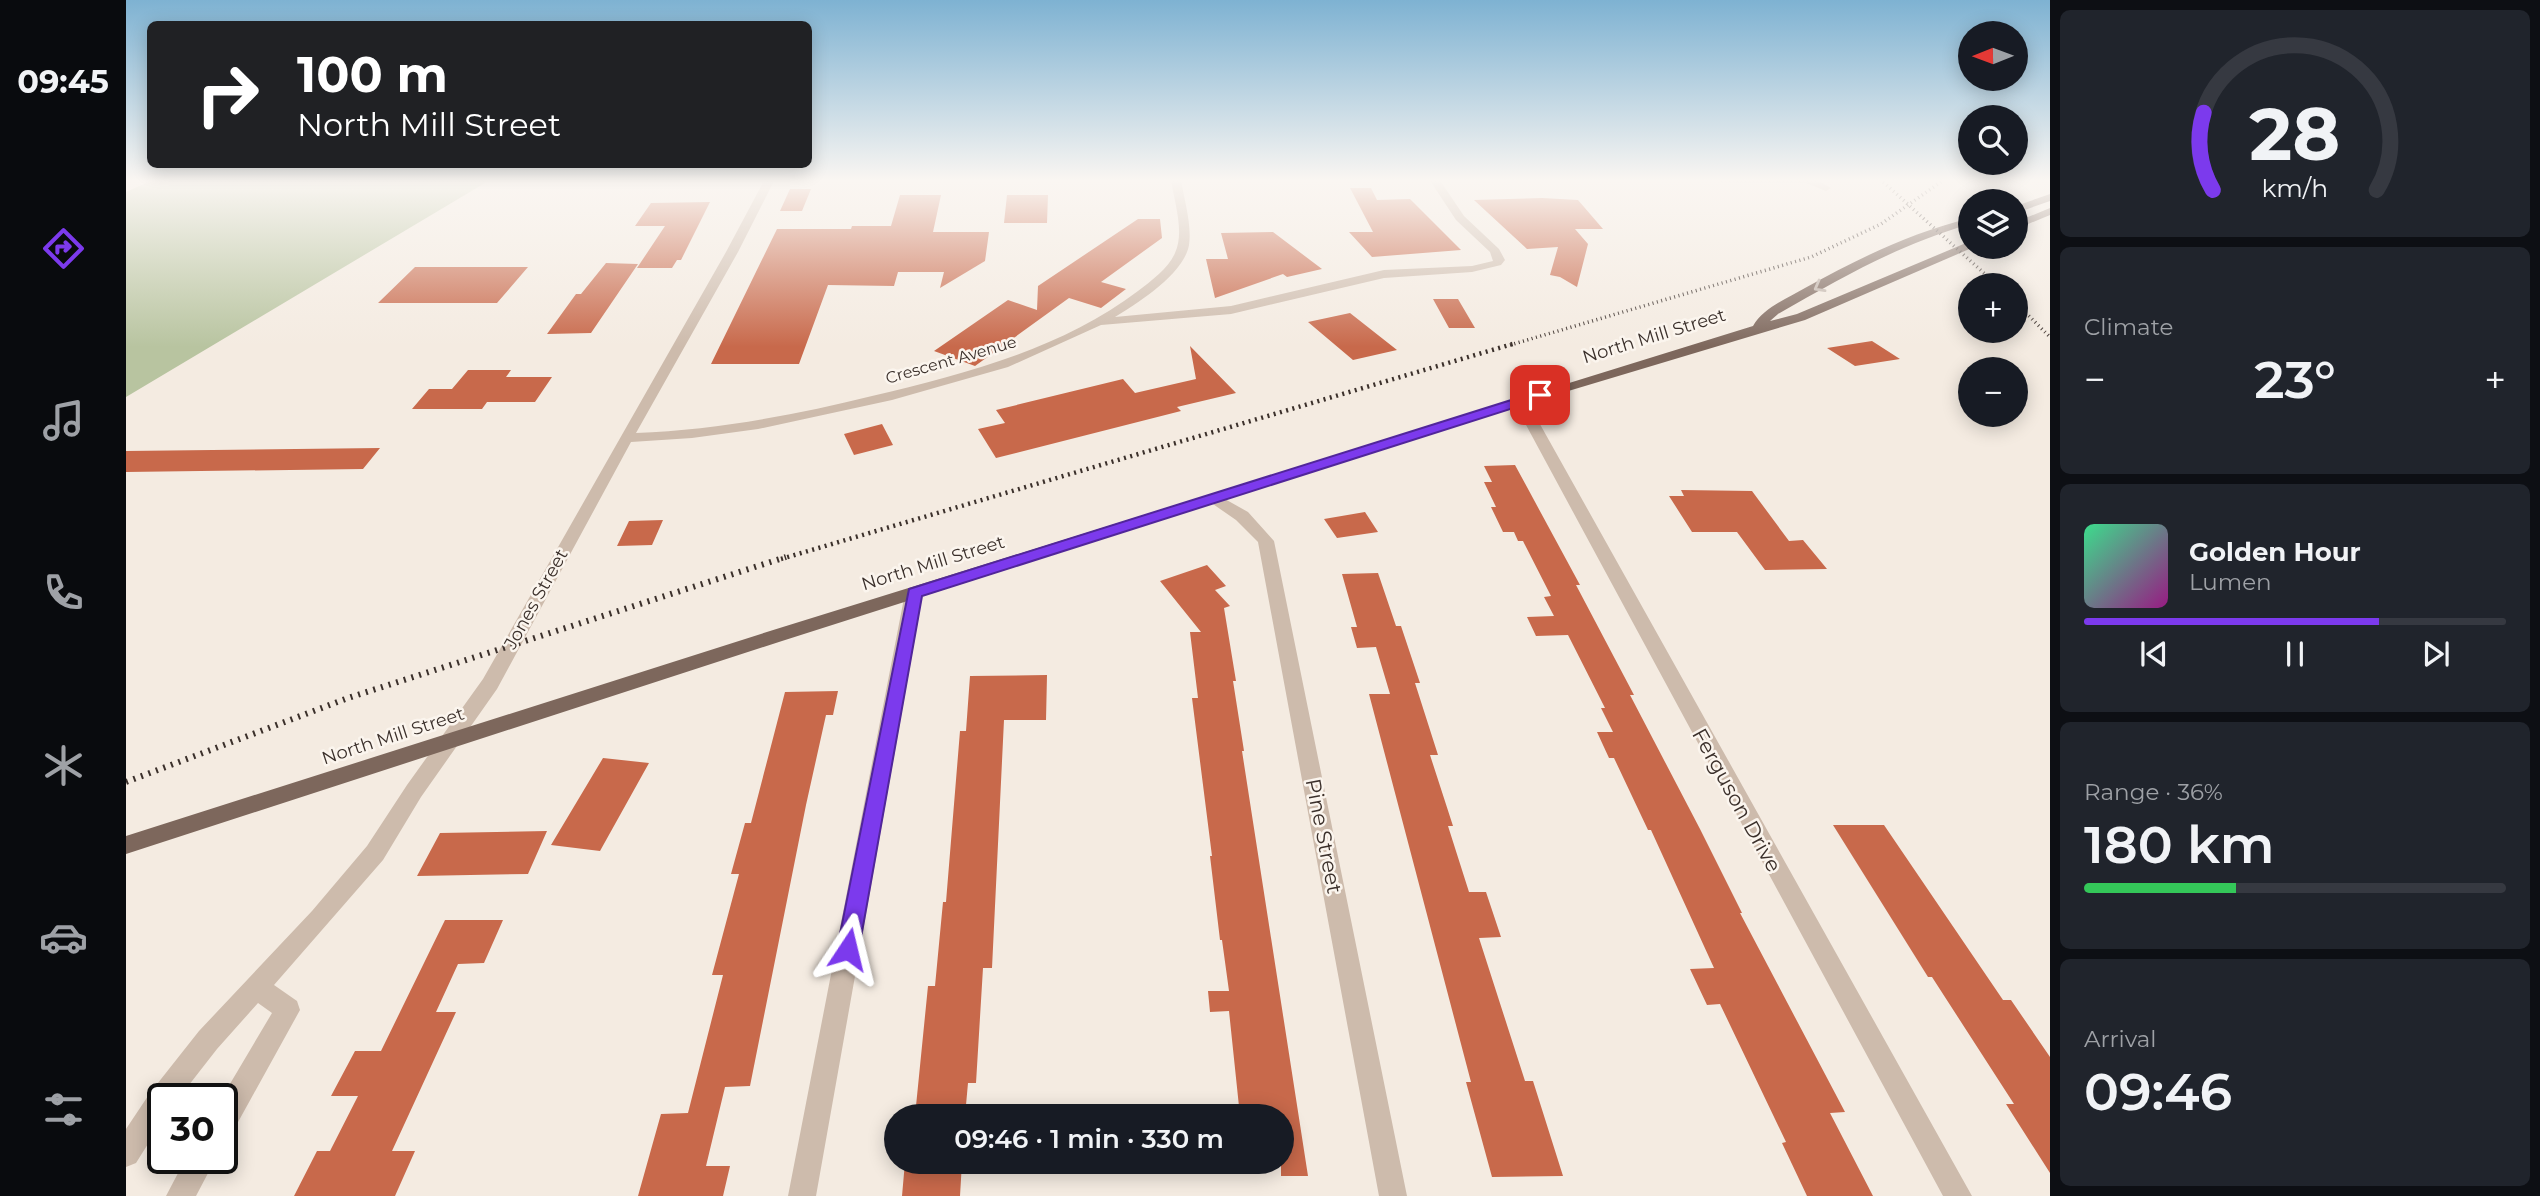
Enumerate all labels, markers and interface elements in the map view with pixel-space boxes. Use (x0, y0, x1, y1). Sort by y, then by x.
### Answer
north arrow (1958, 21, 2028, 91)
map controls (1958, 21, 2028, 427)
text: 100 m (297, 45, 448, 104)
icon: right (182, 49, 273, 140)
text: 09:45 (17, 62, 109, 101)
text: 28 (2250, 90, 2341, 178)
text: North Mill Street (297, 105, 561, 144)
button: search (1958, 105, 2028, 175)
text: km/h (2262, 172, 2328, 202)
button: layers (1958, 189, 2028, 259)
icon: directions (39, 224, 88, 273)
button: + (1958, 273, 2028, 343)
one-way arrow (1813, 279, 1826, 292)
street label: North Mill Street (1580, 304, 1728, 368)
text: Climate (2084, 313, 2173, 341)
street label: Crescent Avenue (883, 332, 1019, 388)
text: 23° (2254, 348, 2336, 411)
text: − (2084, 356, 2106, 403)
text: + (2484, 356, 2506, 403)
button: − (1958, 357, 2028, 427)
pin (1510, 365, 1570, 425)
icon: arrive (1521, 376, 1559, 414)
icon: music (39, 396, 88, 445)
street label: North Mill Street (859, 531, 1007, 595)
text: Golden Hour (2189, 536, 2361, 568)
street label: Jones Street (499, 545, 573, 654)
icon: phone (39, 568, 88, 617)
text: Lumen (2189, 568, 2272, 596)
icon: previous (2135, 635, 2173, 673)
icon: pause (2276, 635, 2314, 673)
icon: next (2417, 635, 2455, 673)
street label: North Mill Street (319, 703, 467, 769)
street label: Ferguson Drive (1687, 724, 1787, 876)
icon: climate (39, 741, 88, 790)
street label: Pine Street (1301, 776, 1347, 896)
text: Range · 36% (2084, 778, 2223, 806)
text: 180 km (2084, 813, 2275, 876)
position arrow (811, 912, 885, 986)
icon: car (39, 913, 88, 962)
text: Arrival (2084, 1025, 2157, 1053)
text: 09:46 (2084, 1060, 2232, 1123)
speed limit sign: 30 (147, 1083, 238, 1174)
icon: filters (39, 1085, 88, 1134)
text: 09:46 · 1 min · 330 m (954, 1123, 1224, 1155)

